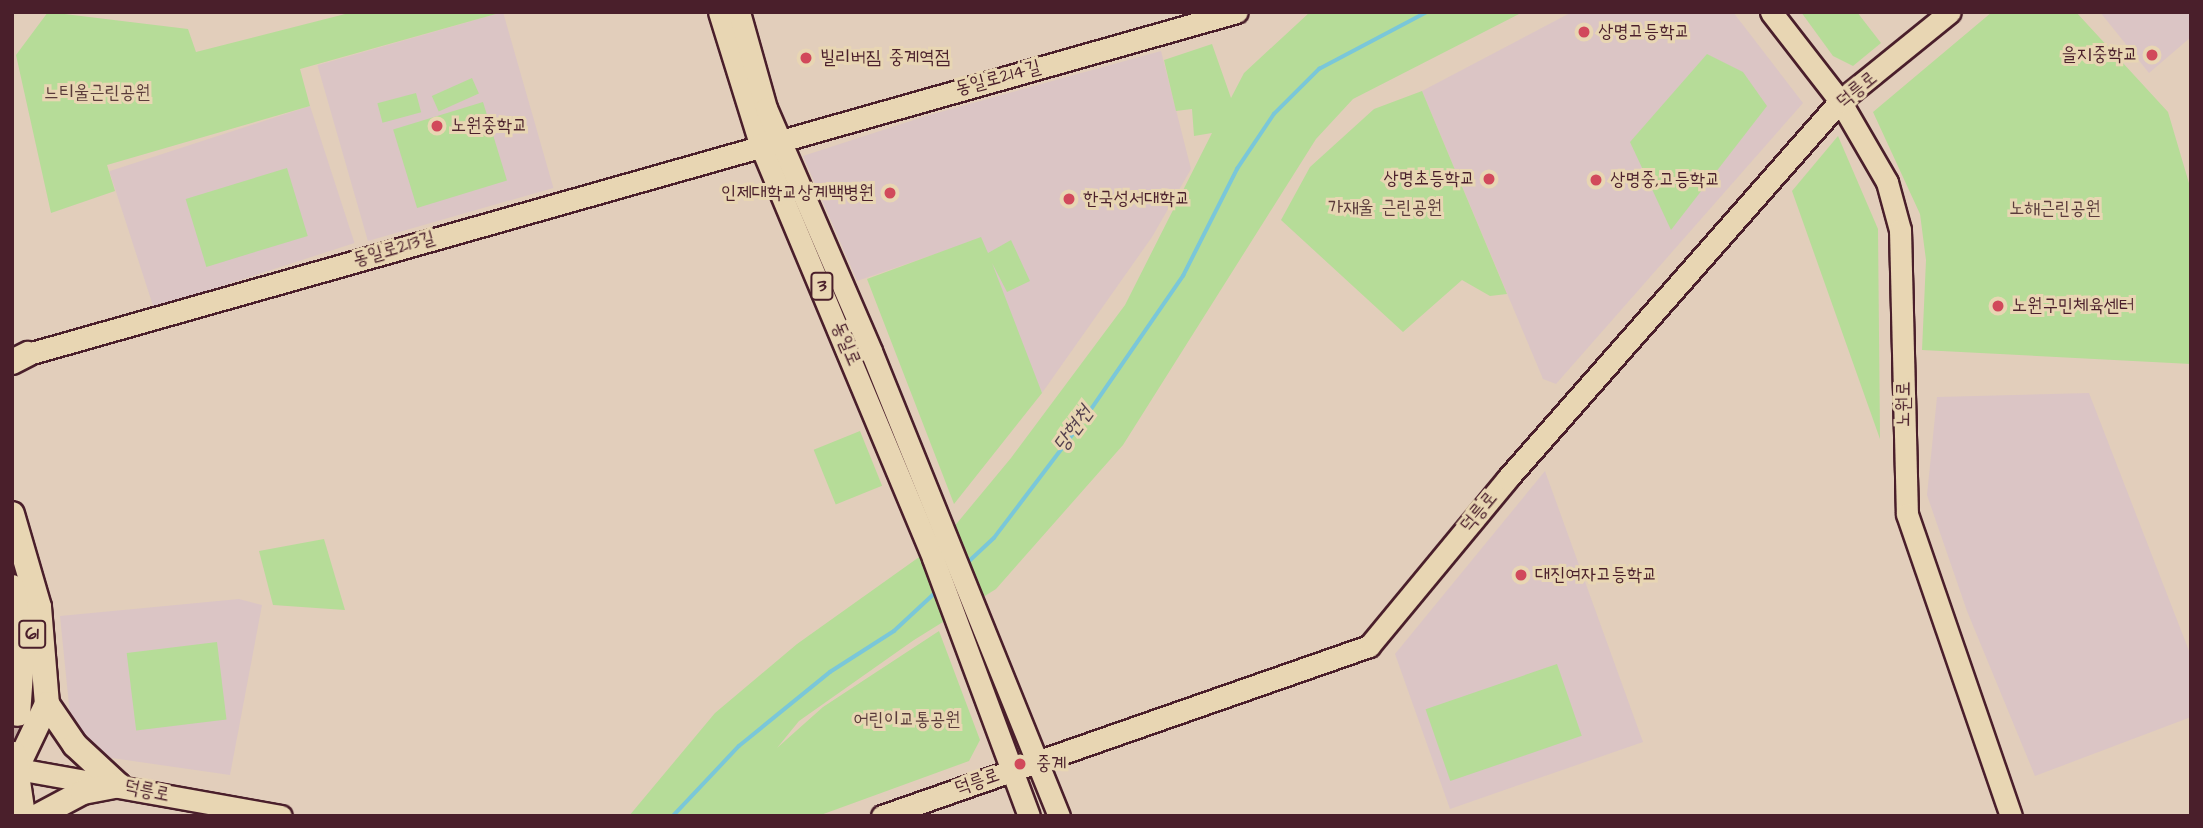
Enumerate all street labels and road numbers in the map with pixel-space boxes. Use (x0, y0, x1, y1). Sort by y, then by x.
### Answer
street label: 동일로214길 (953, 56, 1043, 100)
street label: 덕릉로 (1832, 67, 1882, 113)
street label: 동일로213길 (350, 226, 438, 272)
road number: 3 (810, 272, 834, 300)
street label: 동일로 (827, 318, 865, 370)
street label: 노원로 (1893, 381, 1915, 427)
street label: 덕릉로 (1456, 487, 1502, 537)
road number: 61 (18, 620, 46, 648)
street label: 덕릉로 (952, 764, 1002, 800)
street label: 덕릉로 (122, 775, 172, 807)

